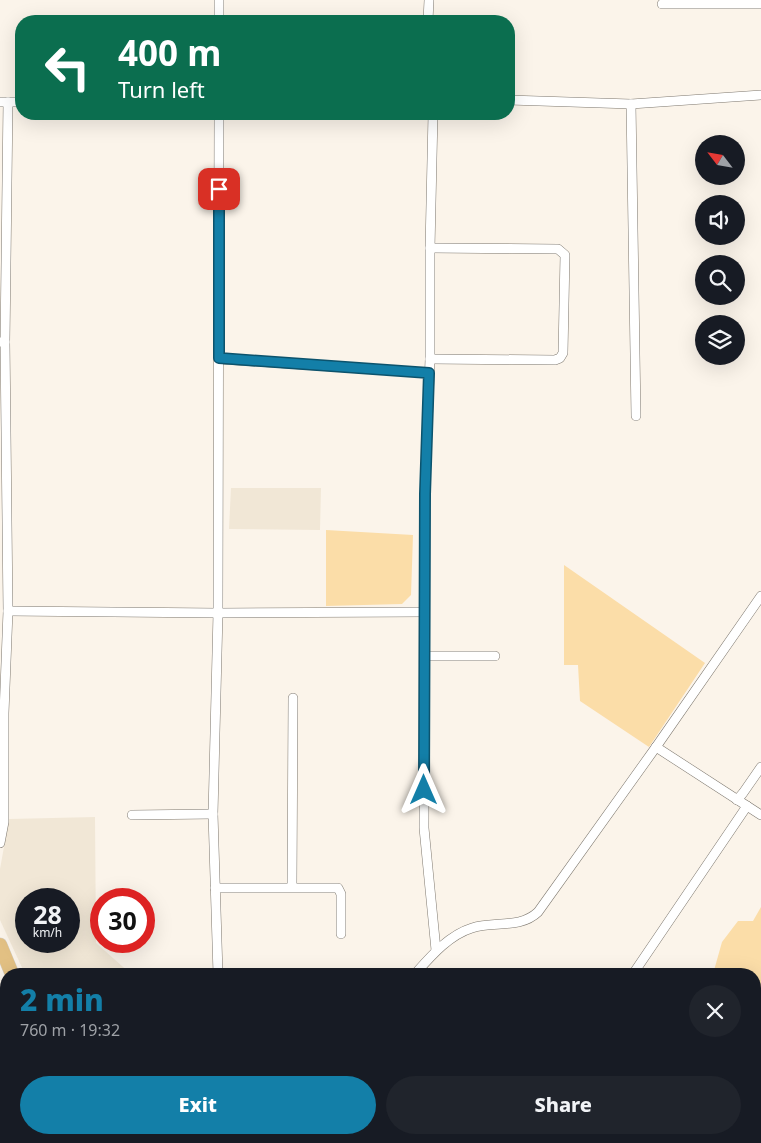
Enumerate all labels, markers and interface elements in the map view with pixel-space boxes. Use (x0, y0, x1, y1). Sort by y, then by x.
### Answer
text: 400 m (118, 29, 221, 76)
icon: left (35, 35, 100, 100)
text: Turn left (118, 74, 205, 104)
north arrow (695, 135, 745, 185)
map controls (695, 135, 745, 365)
pin (198, 168, 240, 210)
icon: arrive (205, 175, 233, 203)
button: sound (695, 195, 745, 245)
button: search (695, 255, 745, 305)
button: layers (695, 315, 745, 365)
position arrow (397, 763, 449, 815)
speed limit sign: 30 (90, 888, 155, 953)
text: 28 (33, 897, 62, 931)
text: km/h (33, 924, 62, 941)
text: 2 min (20, 979, 104, 1020)
button: close (689, 985, 741, 1037)
text: 760 m · 19:32 (20, 1019, 120, 1041)
button: Exit (20, 1076, 376, 1134)
button: Share (386, 1076, 741, 1134)

